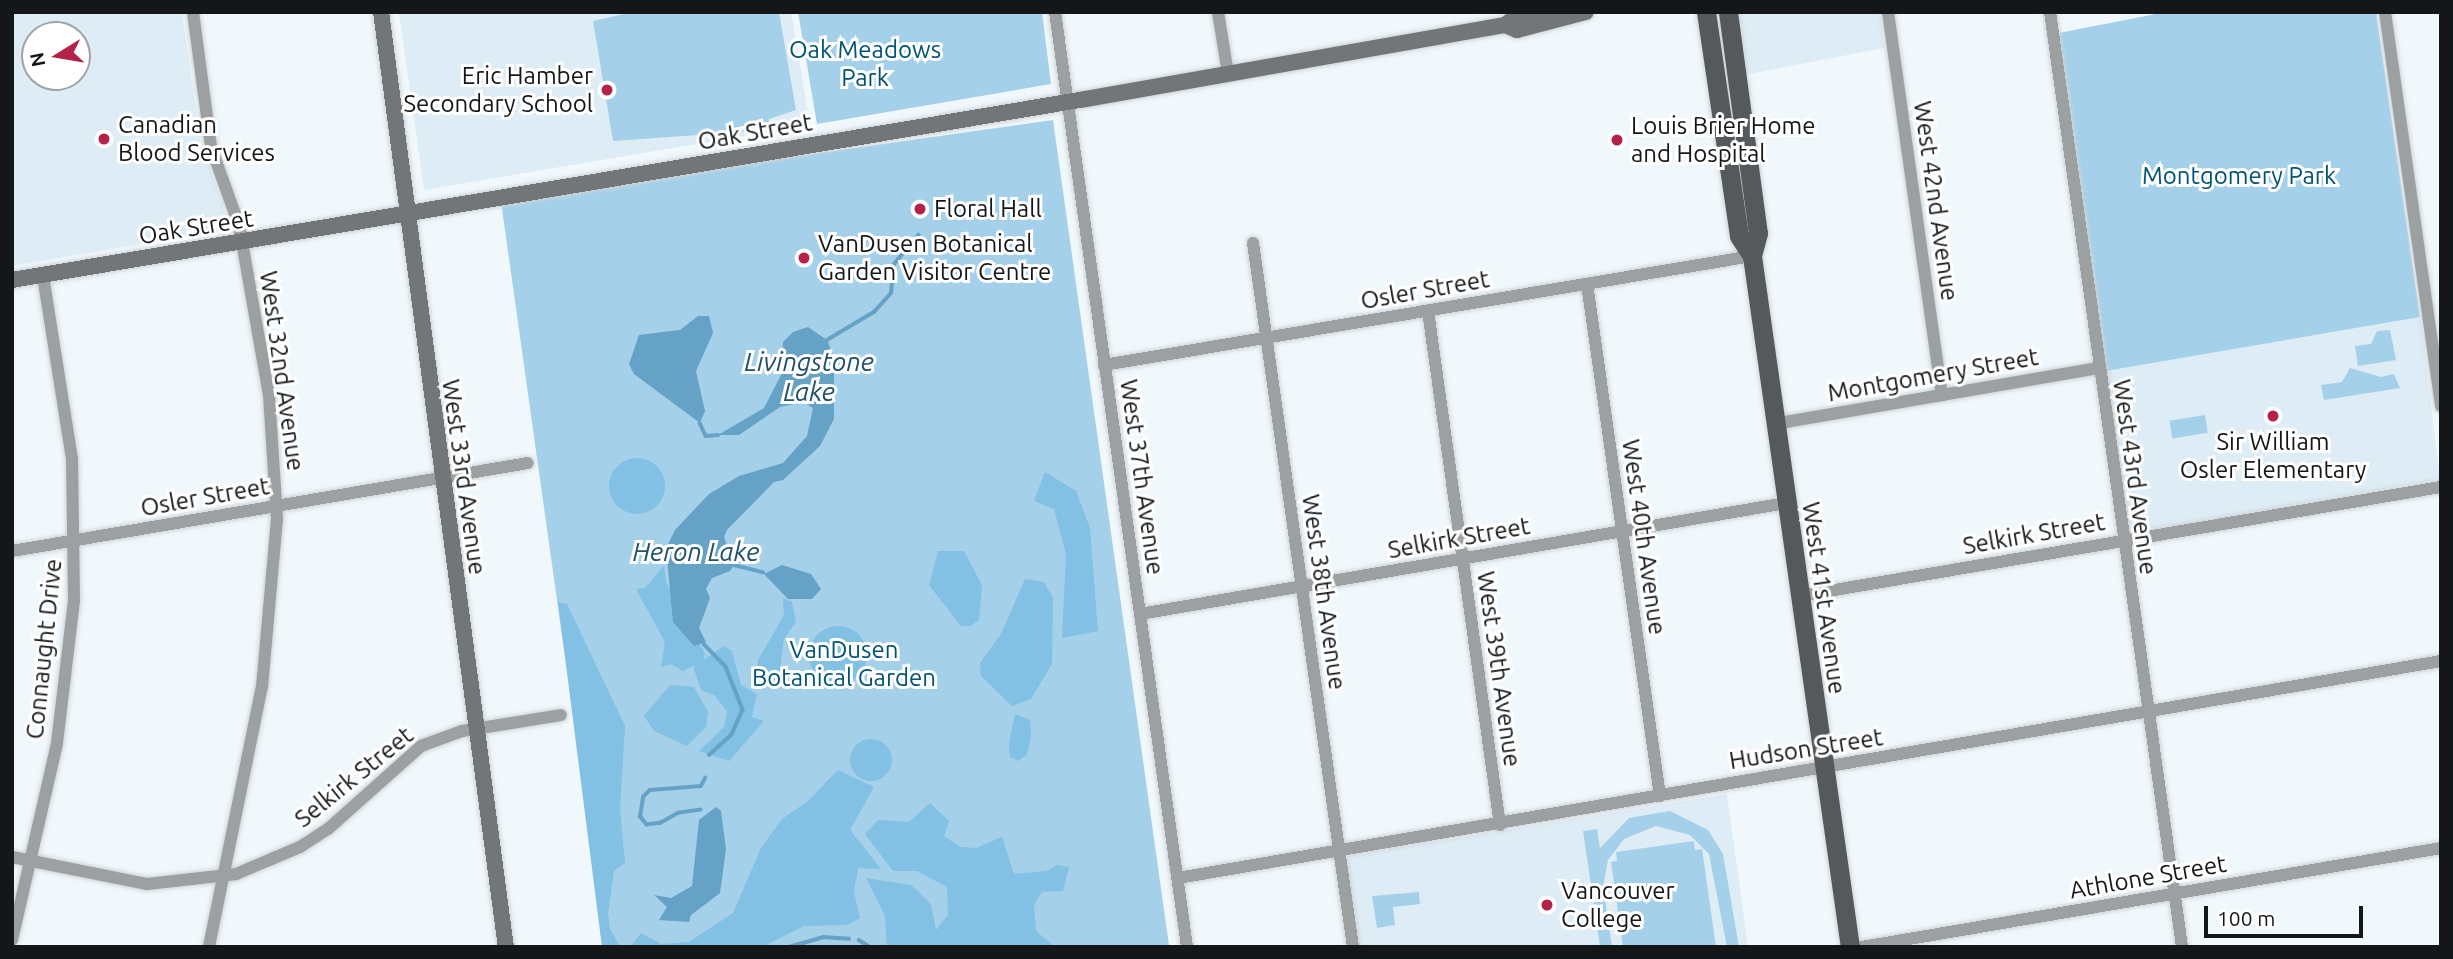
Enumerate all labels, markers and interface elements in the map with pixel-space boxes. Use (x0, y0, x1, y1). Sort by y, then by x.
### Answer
north arrow (21, 21, 91, 91)
park label: Oak Meadows Park (789, 36, 941, 92)
text: N (25, 51, 50, 69)
place label: Eric Hamber Secondary School (403, 62, 593, 118)
marker: Eric Hamber Secondary School (599, 82, 615, 98)
street label: West 42nd Avenue (1908, 99, 1964, 303)
street label: Oak Street (696, 108, 814, 156)
place label: Canadian Blood Services (118, 111, 275, 167)
place label: Louis Brier Home and Hospital (1631, 112, 1815, 168)
marker: Canadian Blood Services (96, 131, 112, 147)
marker: Louis Brier Home and Hospital (1609, 132, 1625, 148)
park label: Montgomery Park (2142, 162, 2336, 190)
place label: Floral Hall (934, 195, 1042, 223)
marker: Floral Hall (912, 201, 928, 217)
street label: Oak Street (137, 204, 255, 250)
place label: VanDusen Botanical Garden Visitor Centre (818, 230, 1051, 286)
marker: VanDusen Botanical Garden Visitor Centre (796, 250, 812, 266)
street label: Osler Street (1358, 265, 1492, 315)
street label: West 32nd Avenue (254, 269, 310, 473)
street label: Montgomery Street (1825, 342, 2041, 408)
water label: Livingstone Lake (744, 346, 874, 408)
street label: West 33rd Avenue (436, 377, 492, 577)
street label: West 37th Avenue (1114, 377, 1170, 577)
street label: West 43rd Avenue (2107, 377, 2163, 577)
marker: Sir William Osler Elementary (2265, 408, 2281, 424)
place label: Sir William Osler Elementary (2180, 428, 2366, 484)
street label: West 40th Avenue (1616, 437, 1672, 637)
street label: Osler Street (138, 472, 272, 522)
street label: West 38th Avenue (1296, 492, 1352, 692)
street label: West 41st Avenue (1796, 500, 1852, 696)
street label: Selkirk Street (1961, 507, 2107, 561)
street label: Selkirk Street (1386, 511, 1532, 565)
water label: Heron Lake (633, 536, 759, 568)
street label: Connaught Drive (20, 557, 68, 741)
street label: West 39th Avenue (1471, 569, 1527, 769)
park label: VanDusen Botanical Garden (752, 636, 936, 692)
street label: Selkirk Street (289, 721, 419, 833)
street label: Hudson Street (1727, 723, 1885, 775)
street label: Athlone Street (2067, 849, 2229, 905)
place label: Vancouver College (1561, 877, 1675, 933)
scale bar (2208, 892, 2367, 936)
marker: Vancouver College (1539, 897, 1555, 913)
text: 100 m (2217, 906, 2275, 930)

